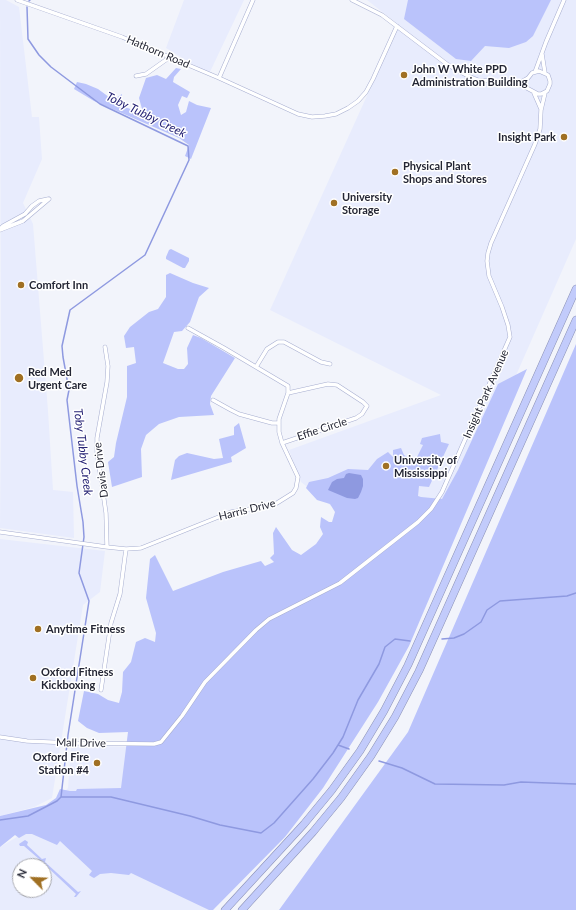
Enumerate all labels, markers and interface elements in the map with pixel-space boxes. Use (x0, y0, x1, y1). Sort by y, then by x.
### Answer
street label: Hathorn Road (124, 33, 192, 71)
place label: John W White PPD Administration Building (412, 62, 527, 88)
marker: John W White PPD Administration Building (399, 70, 409, 80)
water label: Toby Tubby Creek (103, 89, 189, 141)
place label: Insight Park (498, 130, 556, 144)
marker: Insight Park (559, 132, 569, 142)
place label: Physical Plant Shops and Stores (403, 159, 487, 185)
marker: Physical Plant Shops and Stores (390, 167, 400, 177)
place label: University Storage (342, 190, 392, 216)
marker: University Storage (329, 198, 339, 208)
place label: Comfort Inn (29, 278, 88, 292)
marker: Comfort Inn (16, 280, 26, 290)
street label: Insight Park Avenue (460, 348, 512, 440)
place label: Red Med Urgent Care (28, 365, 87, 391)
marker: Red Med Urgent Care (13, 372, 25, 384)
water label: Toby Tubby Creek (71, 408, 95, 496)
street label: Effie Circle (295, 415, 349, 443)
street label: Davis Drive (91, 442, 111, 498)
place label: University of Mississippi (394, 453, 457, 479)
marker: University of Mississippi (381, 461, 391, 471)
street label: Harris Drive (217, 497, 277, 523)
place label: Anytime Fitness (46, 622, 125, 636)
marker: Anytime Fitness (33, 624, 43, 634)
place label: Oxford Fitness Kickboxing (41, 665, 113, 691)
marker: Oxford Fitness Kickboxing (28, 673, 38, 683)
street label: Mall Drive (56, 736, 106, 750)
place label: Oxford Fire Station #4 (33, 750, 89, 776)
marker: Oxford Fire Station #4 (92, 758, 102, 768)
north arrow (12, 858, 52, 898)
text: N (14, 867, 29, 880)

